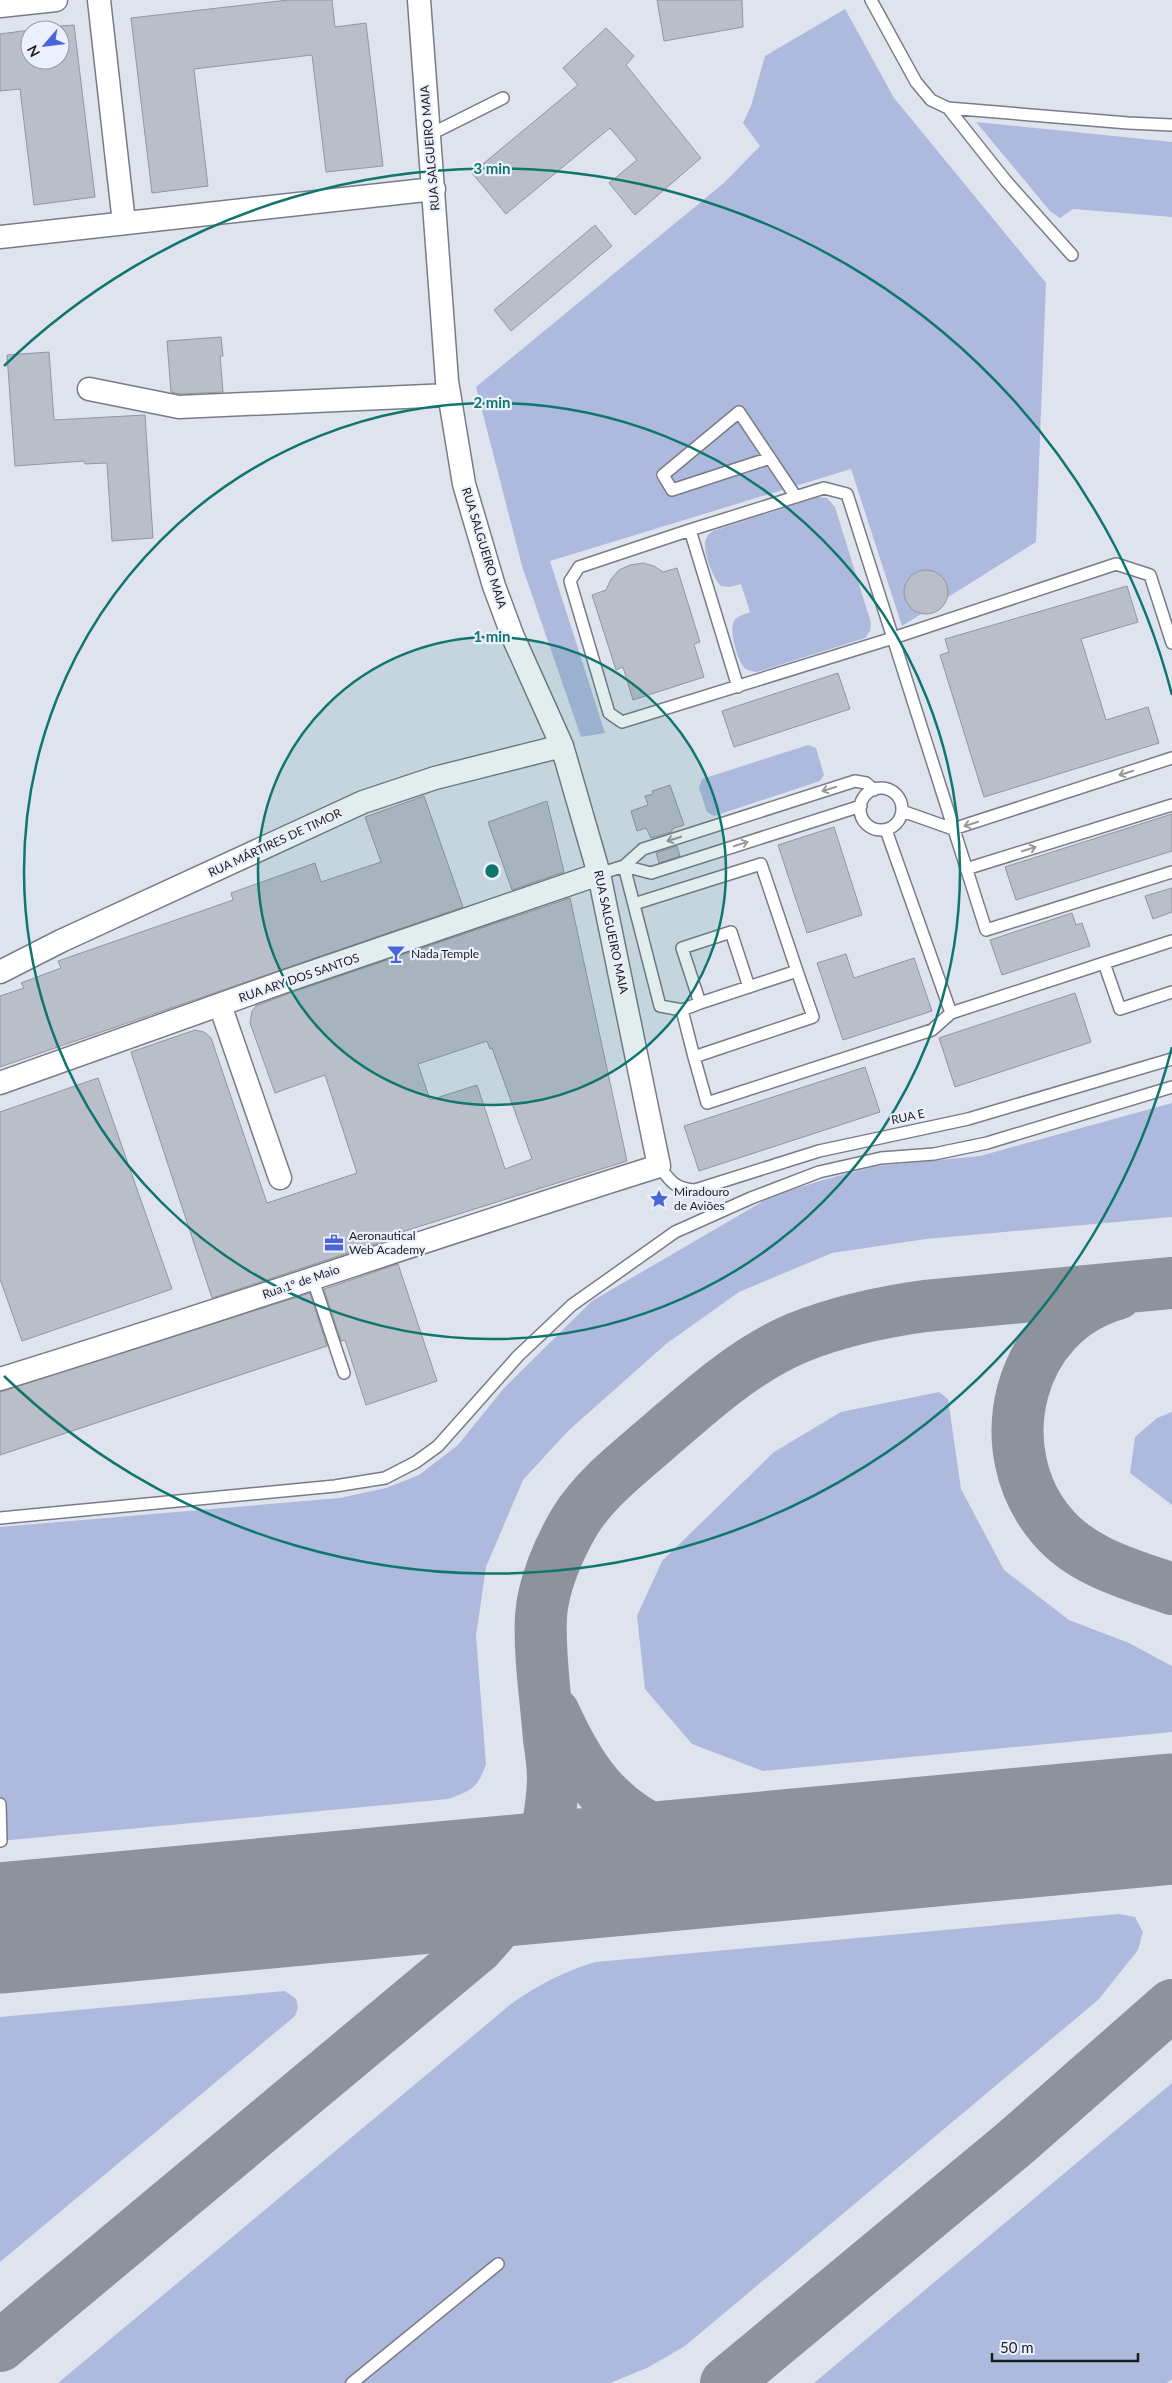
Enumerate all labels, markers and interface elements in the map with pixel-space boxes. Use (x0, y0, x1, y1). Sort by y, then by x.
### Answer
north arrow (20, 20, 70, 70)
text: N (23, 43, 43, 60)
street label: RUA SALGUEIRO MAIA (416, 84, 442, 211)
text: 3 min (473, 159, 511, 177)
text: 2 min (473, 393, 511, 411)
street label: RUA SALGUEIRO MAIA (459, 485, 510, 611)
text: 1 min (473, 627, 511, 645)
one-way arrow (1118, 769, 1134, 779)
one-way arrow (822, 785, 838, 795)
street label: RUA MÁRTIRES DE TIMOR (206, 805, 344, 880)
one-way arrow (963, 819, 979, 829)
one-way arrow (667, 835, 683, 844)
one-way arrow (732, 839, 748, 848)
one-way arrow (1021, 844, 1037, 854)
centre of rings (483, 862, 501, 880)
street label: RUA SALGUEIRO MAIA (591, 869, 632, 996)
bar icon: Nada Temple (385, 943, 407, 965)
place label: Nada Temple (411, 946, 479, 961)
street label: RUA ARY DOS SANTOS (237, 950, 361, 1005)
street label: RUA E (890, 1106, 926, 1127)
place label: Miradouro de Aviões (674, 1184, 730, 1213)
place icon: Miradouro de Aviões (648, 1188, 670, 1210)
place label: Aeronautical Web Academy (349, 1228, 426, 1257)
office icon: Aeronautical Web Academy (323, 1232, 345, 1254)
street label: Rua 1º de Maio (260, 1261, 342, 1302)
scale bar (992, 2330, 1138, 2362)
text: 50 m (1000, 2338, 1034, 2356)

